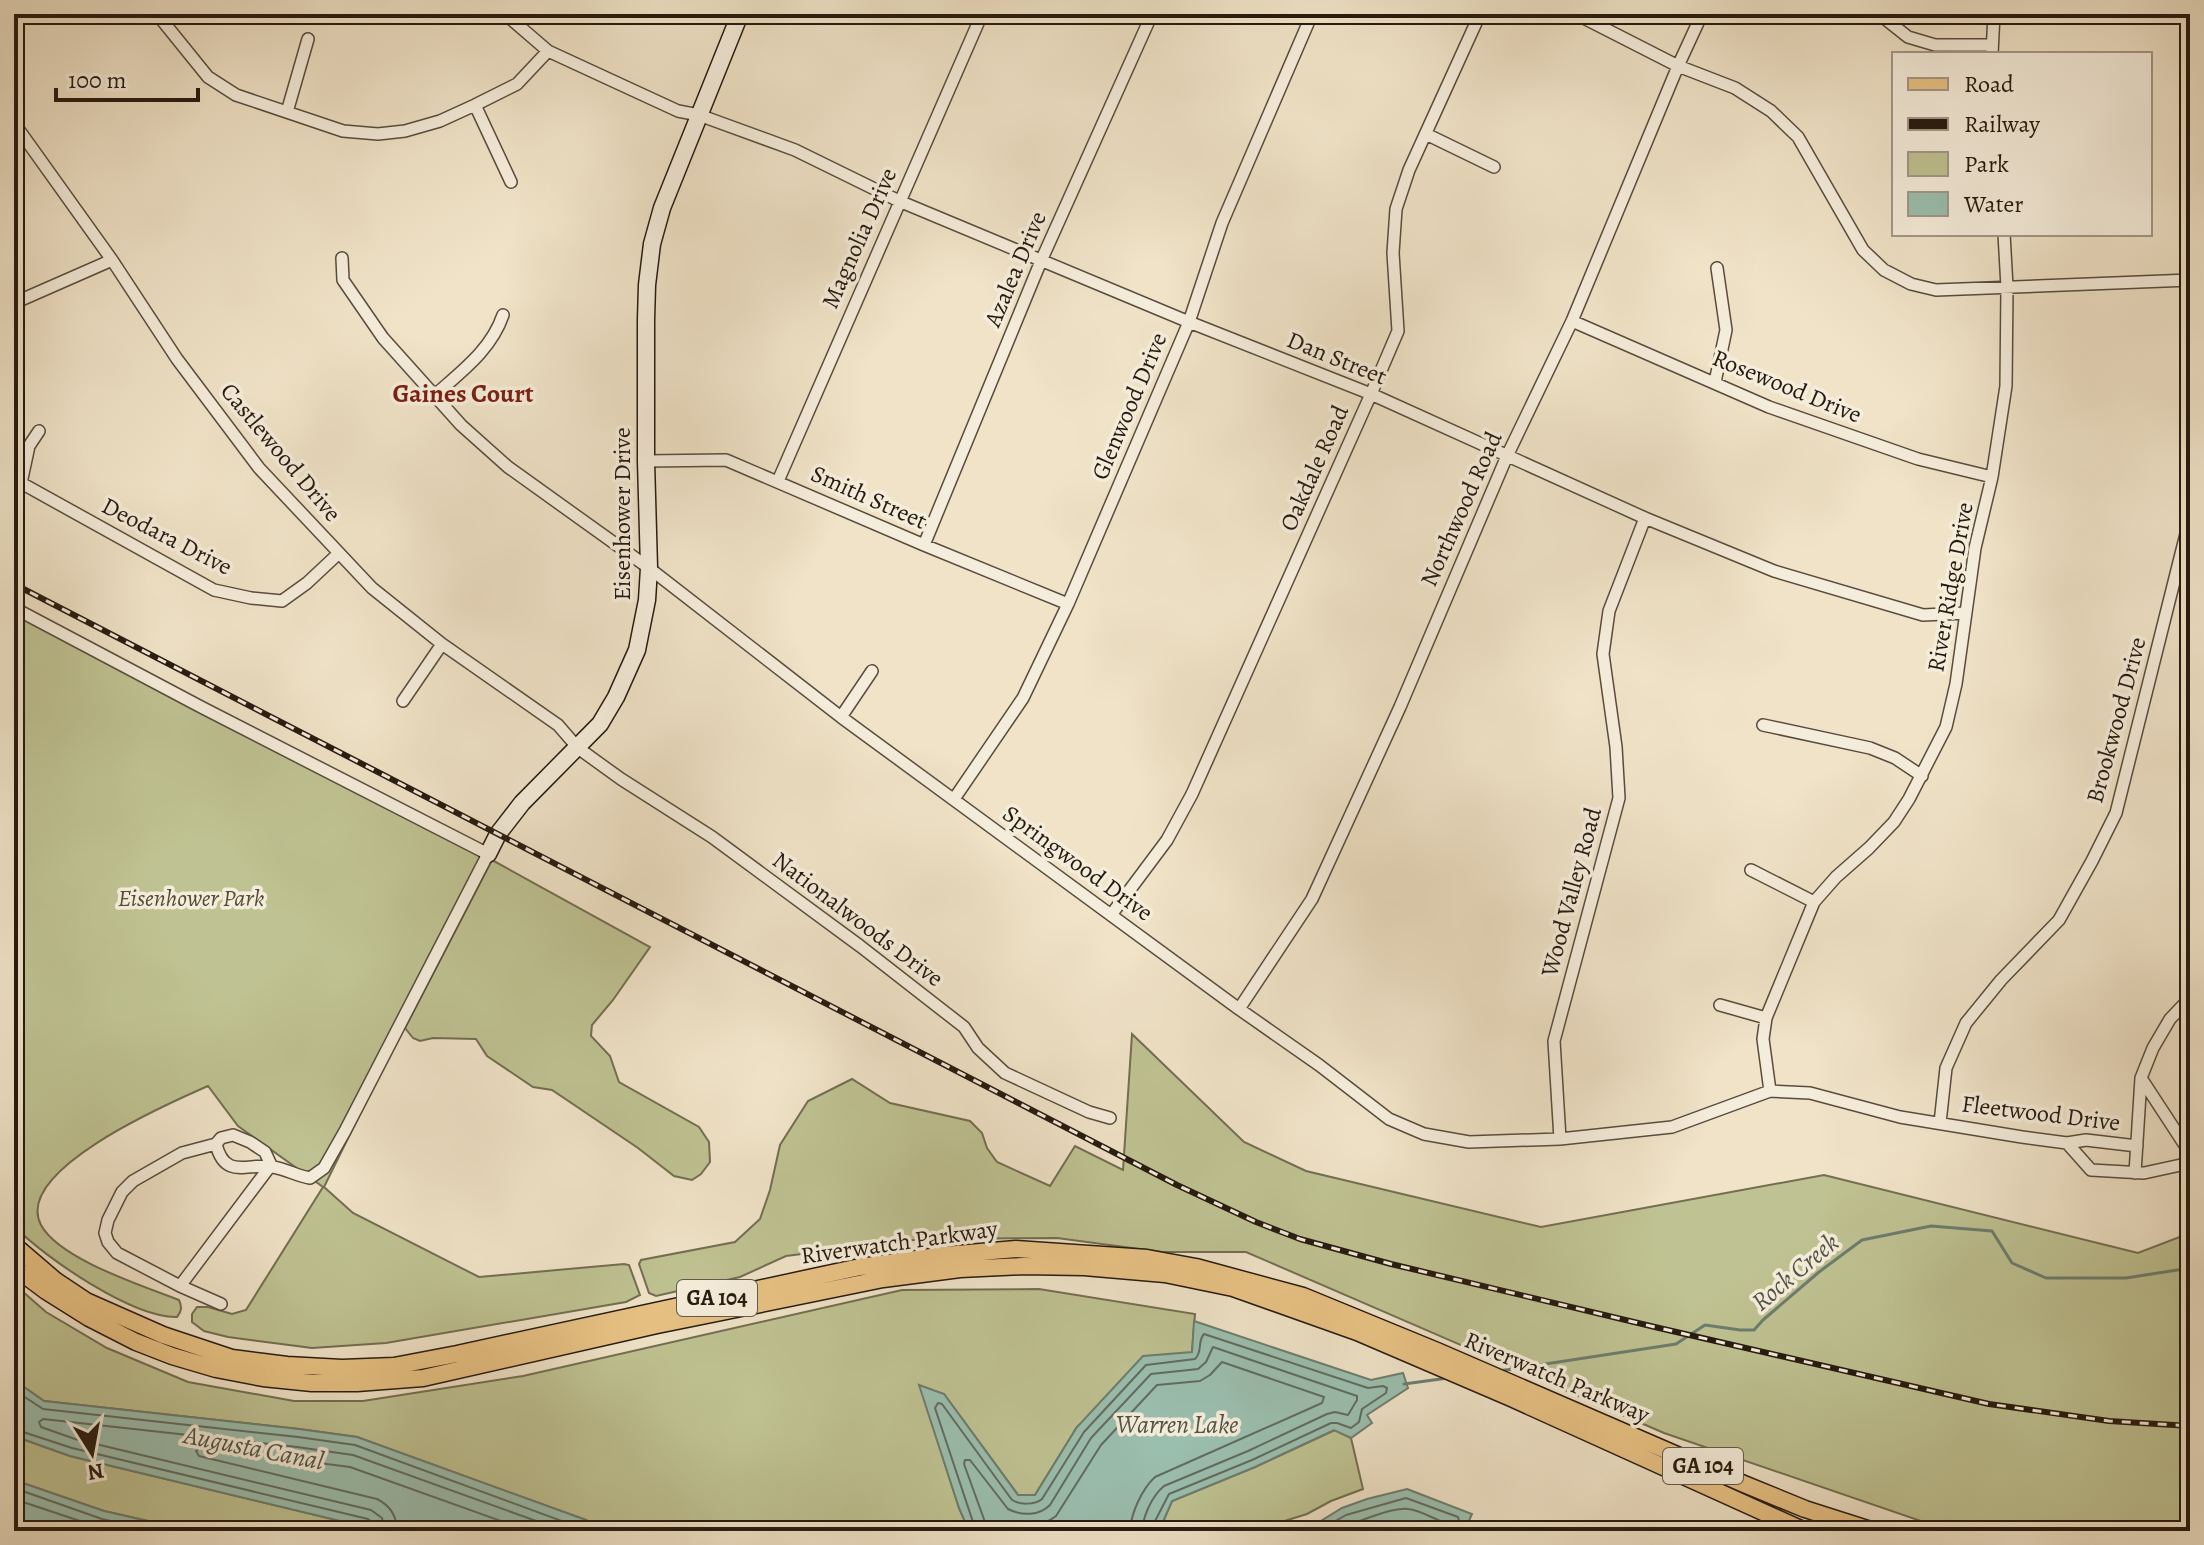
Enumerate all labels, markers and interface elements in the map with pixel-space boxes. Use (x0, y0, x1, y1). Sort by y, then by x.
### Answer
scale bar (56, 52, 198, 102)
legend (1892, 52, 2152, 236)
text: 100 m (68, 64, 127, 96)
text: Road (1964, 68, 2014, 100)
text: Railway (1964, 108, 2040, 140)
text: Park (1964, 148, 2009, 180)
street label: Magnolia Drive (814, 163, 904, 313)
text: Water (1963, 188, 2024, 220)
street label: Azalea Drive (976, 206, 1054, 333)
street label: Dan Street (1282, 324, 1392, 393)
street label: Glenwood Drive (1084, 327, 1174, 485)
street label: Rosewood Drive (1708, 342, 1866, 430)
street label: Castlewood Drive (213, 376, 349, 528)
district label: Gaines Court (392, 376, 534, 411)
street label: Oakdale Road (1272, 400, 1356, 536)
street label: Northwood Road (1413, 426, 1509, 591)
street label: Eisenhower Drive (606, 427, 638, 601)
street label: Smith Street (806, 457, 932, 537)
street label: Deodara Drive (96, 489, 238, 583)
street label: River Ridge Drive (1919, 500, 1981, 674)
street label: Brookwood Drive (2078, 633, 2154, 807)
street label: Springwood Drive (996, 798, 1160, 928)
street label: Wood Valley Road (1533, 804, 1609, 981)
street label: Nationalwoods Drive (766, 844, 950, 994)
park label: Eisenhower Park (118, 882, 265, 914)
street label: Fleetwood Drive (1960, 1087, 2122, 1139)
street label: Riverwatch Parkway (799, 1212, 1000, 1272)
water label: Rock Creek (1744, 1225, 1846, 1319)
road number: GA 104 (677, 1280, 757, 1316)
street label: Riverwatch Parkway (1460, 1324, 1655, 1431)
water label: Warren Lake (1116, 1407, 1238, 1442)
north arrow (52, 1413, 132, 1493)
water label: Augusta Canal (179, 1417, 327, 1479)
road number: GA 104 (1663, 1448, 1743, 1484)
text: N (85, 1455, 106, 1488)

